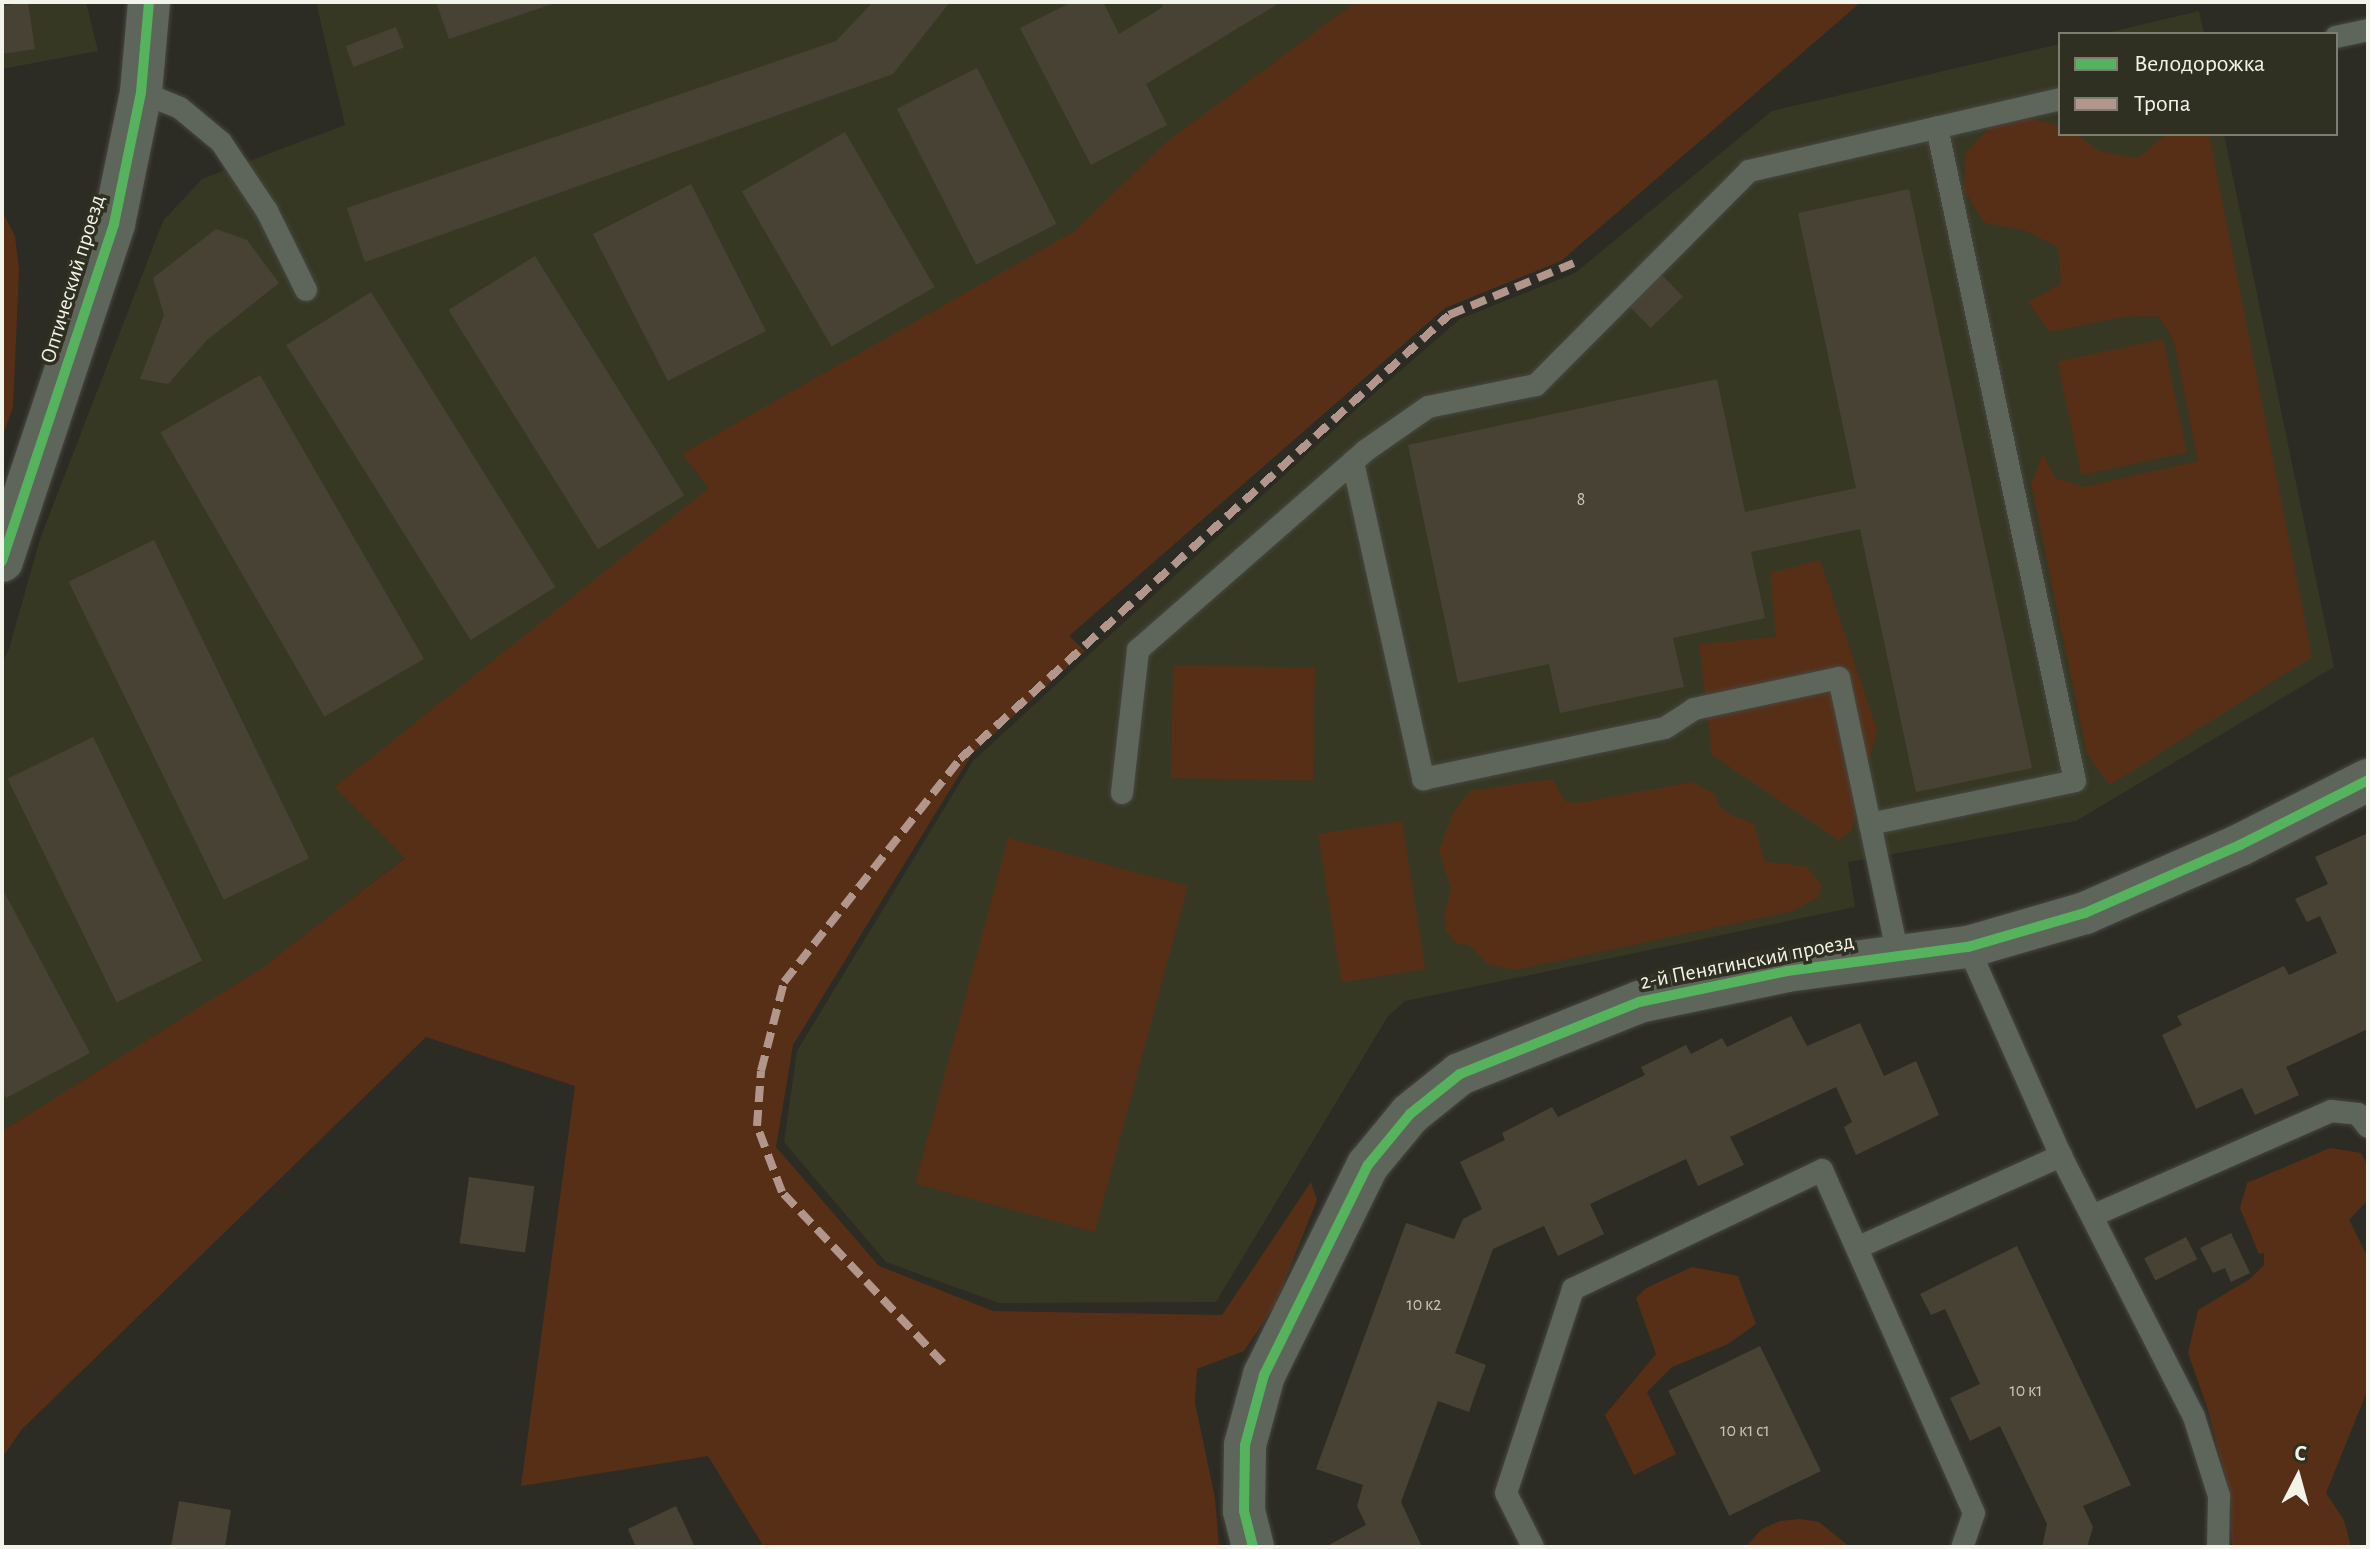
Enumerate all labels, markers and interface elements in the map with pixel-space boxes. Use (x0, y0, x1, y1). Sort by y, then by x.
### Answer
legend (2058, 32, 2338, 136)
text: Велодорожка (2134, 52, 2265, 76)
text: Тропа (2134, 92, 2191, 116)
street label: Оптический проезд (35, 192, 111, 366)
house number: 8 (1577, 489, 1585, 511)
street label: 2-й Пенягинский проезд (1638, 928, 1856, 996)
house number: 10 к2 (1406, 1294, 1442, 1316)
house number: 10 к1 (2009, 1380, 2043, 1402)
house number: 10 к1 с1 (1720, 1420, 1770, 1442)
north arrow (2258, 1437, 2338, 1517)
text: С (2293, 1442, 2308, 1465)

